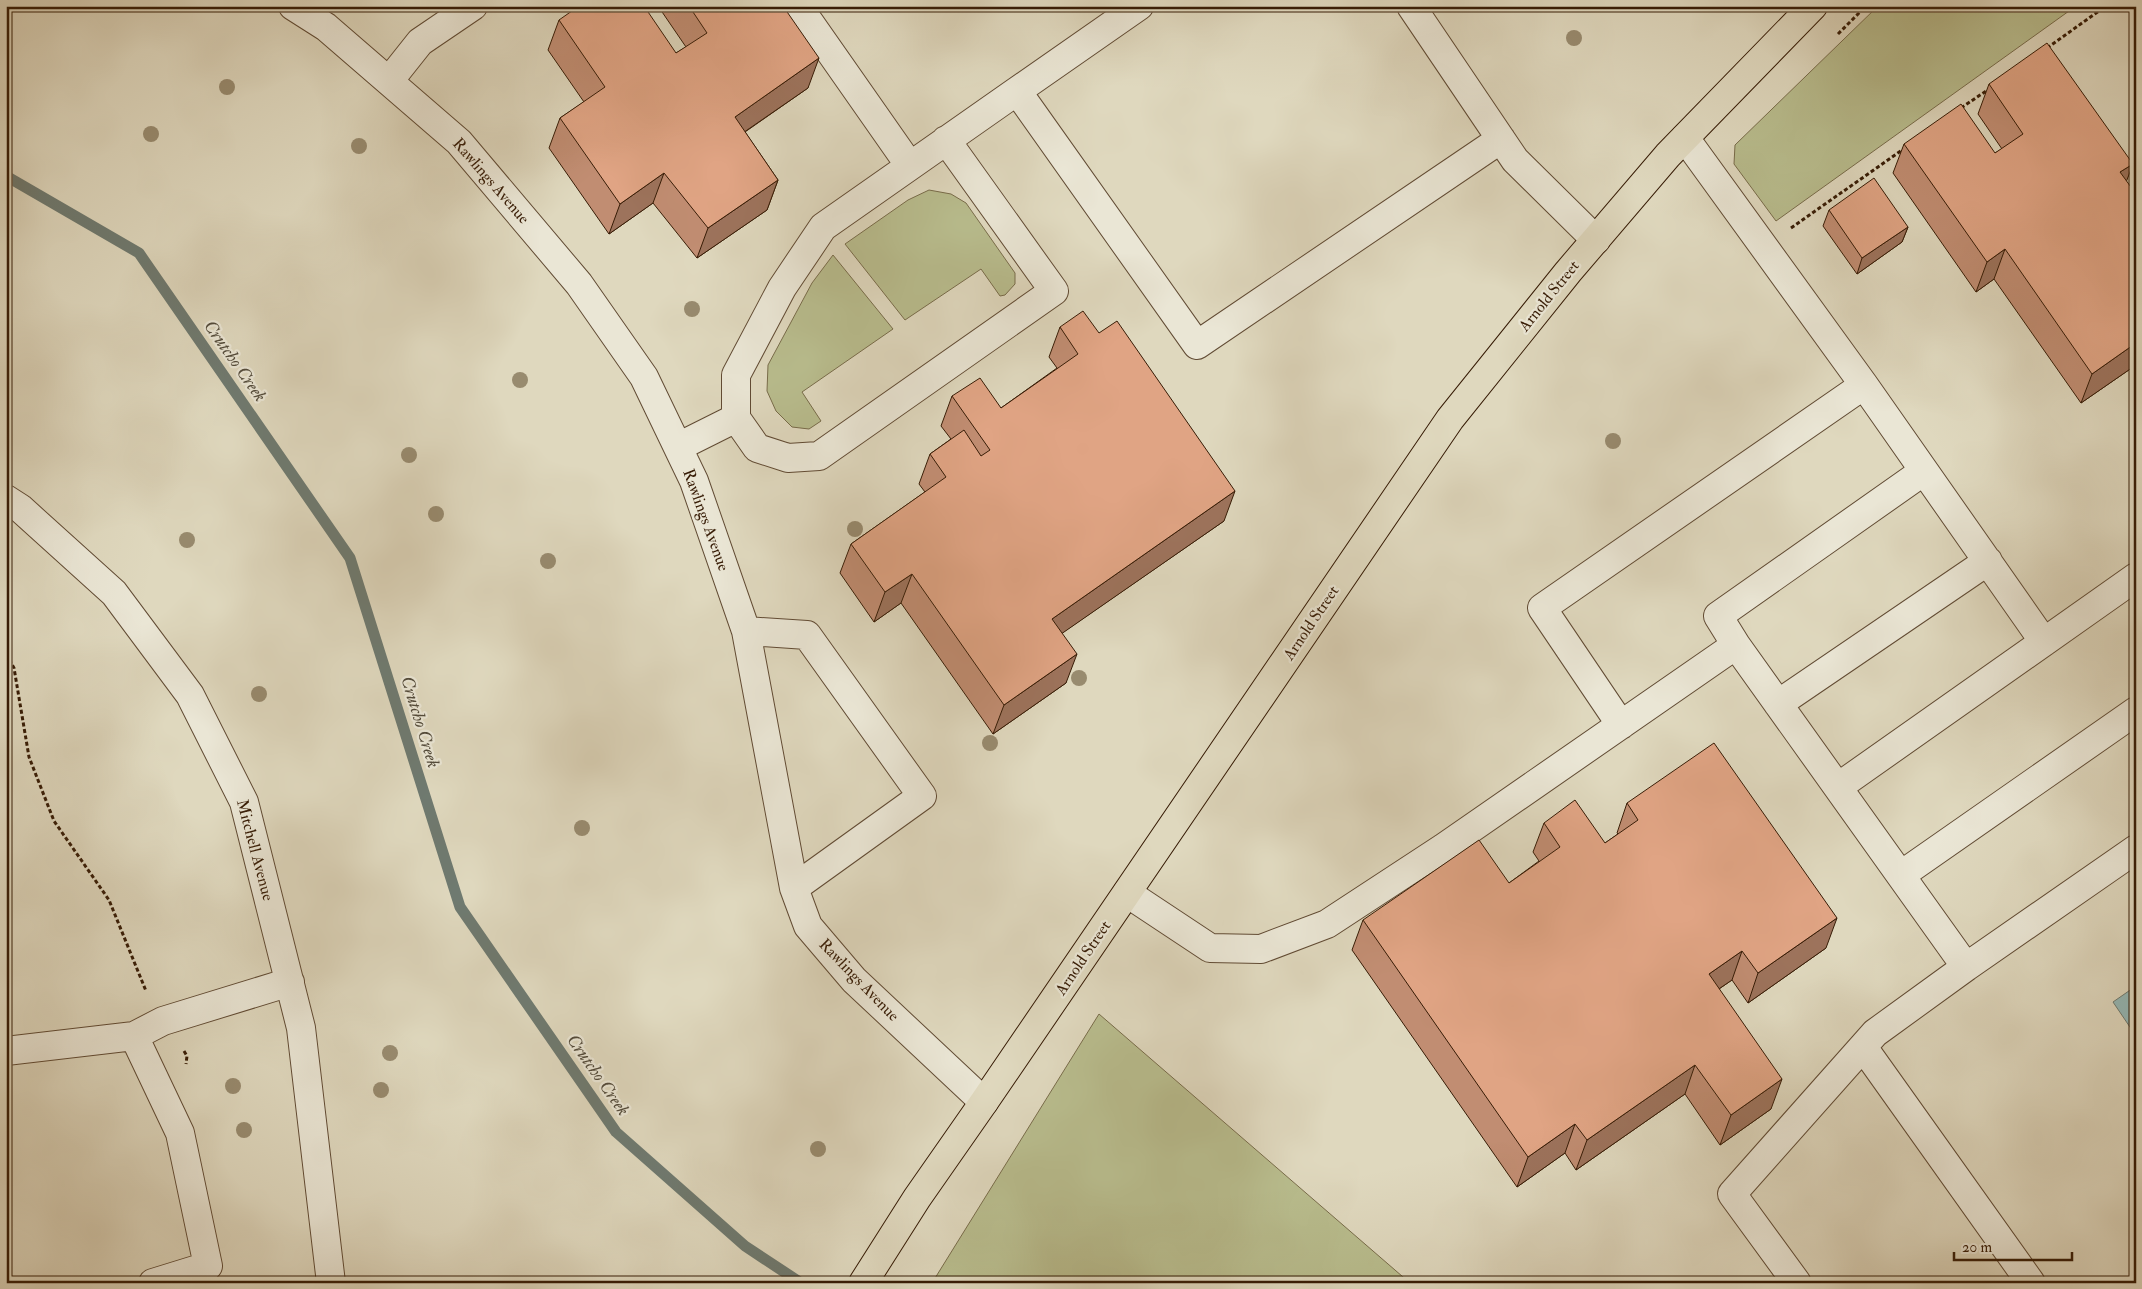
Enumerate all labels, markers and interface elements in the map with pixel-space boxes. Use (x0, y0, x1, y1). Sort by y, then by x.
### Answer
street label: Rawlings Avenue (448, 134, 534, 228)
street label: Arnold Street (1514, 256, 1584, 336)
water label: Crutcho Creek (198, 316, 272, 406)
street label: Rawlings Avenue (678, 466, 734, 574)
street label: Arnold Street (1278, 582, 1343, 665)
water label: Crutcho Creek (395, 673, 445, 771)
street label: Mitchell Avenue (232, 797, 278, 903)
street label: Arnold Street (1050, 917, 1115, 1000)
street label: Rawlings Avenue (815, 934, 904, 1026)
water label: Crutcho Creek (561, 1030, 635, 1120)
scale bar (1954, 1229, 2072, 1261)
text: 20 m (1962, 1238, 1992, 1257)

